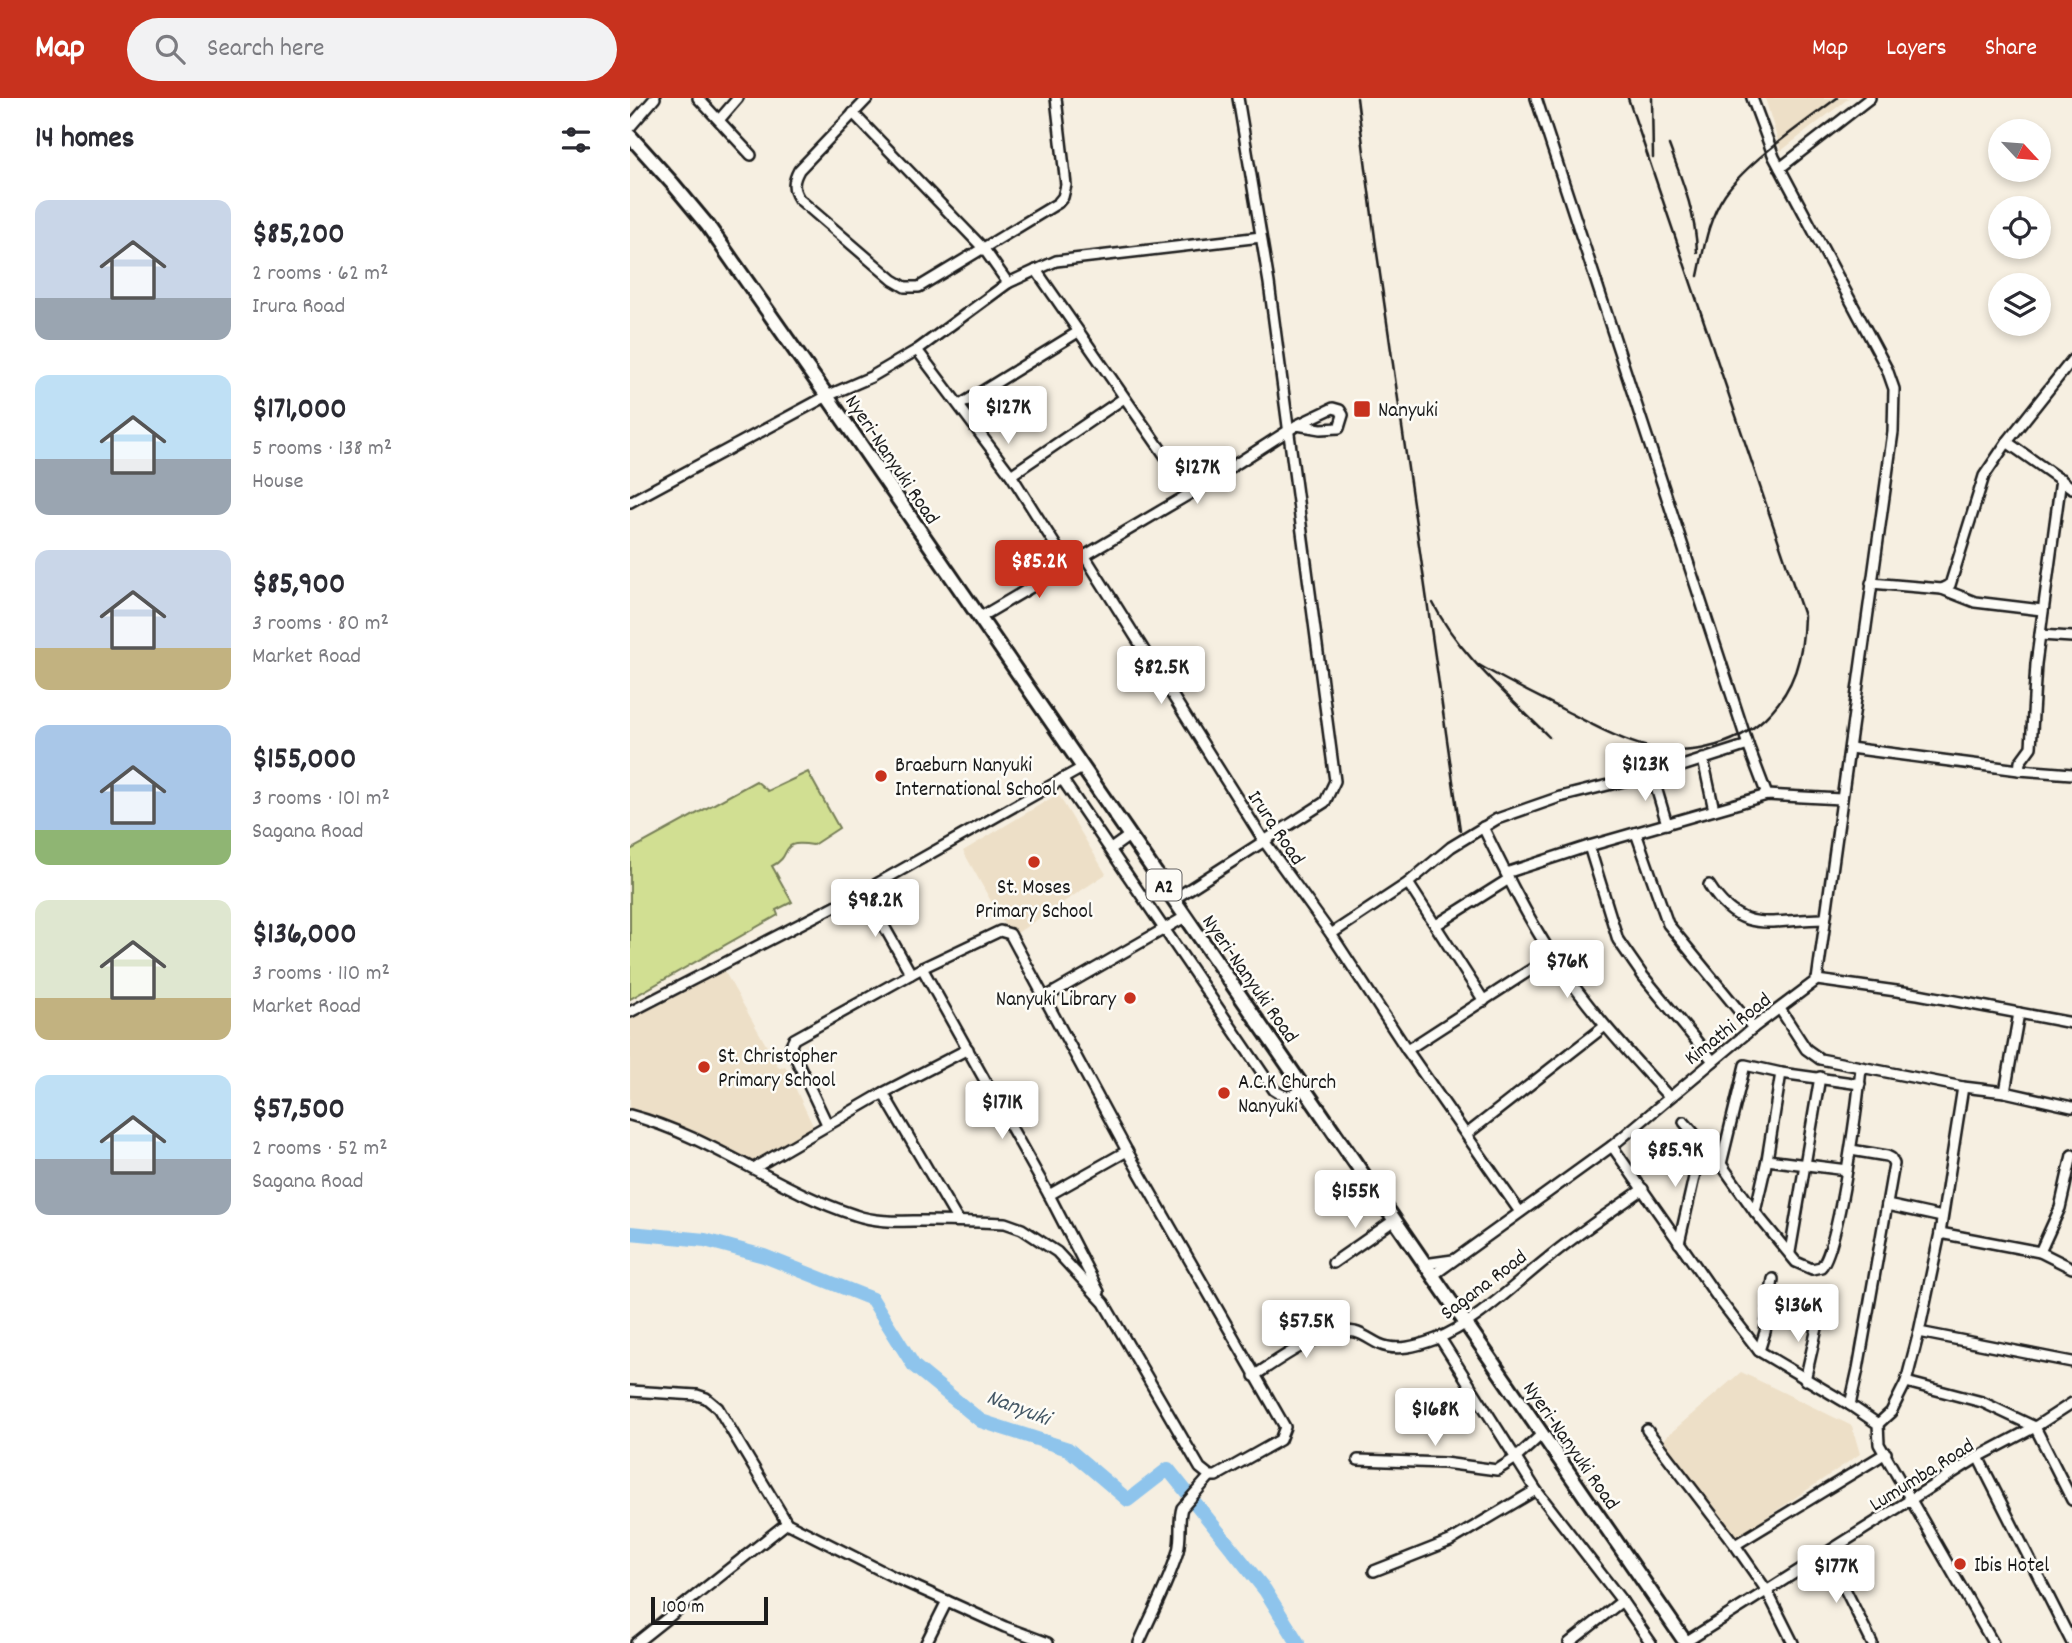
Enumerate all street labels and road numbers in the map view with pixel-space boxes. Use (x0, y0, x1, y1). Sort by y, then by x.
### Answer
street label: Nyeri-Nanyuki Road (836, 390, 945, 532)
street label: Irura Road (1238, 785, 1311, 872)
road number: A2 (1146, 870, 1182, 900)
street label: Nyeri-Nanyuki Road (1193, 909, 1304, 1050)
street label: Kimathi Road (1679, 987, 1779, 1074)
street label: Sagana Road (1435, 1244, 1534, 1329)
street label: Nyeri-Nanyuki Road (1514, 1376, 1625, 1517)
street label: Lumumba Road (1864, 1432, 1981, 1521)

